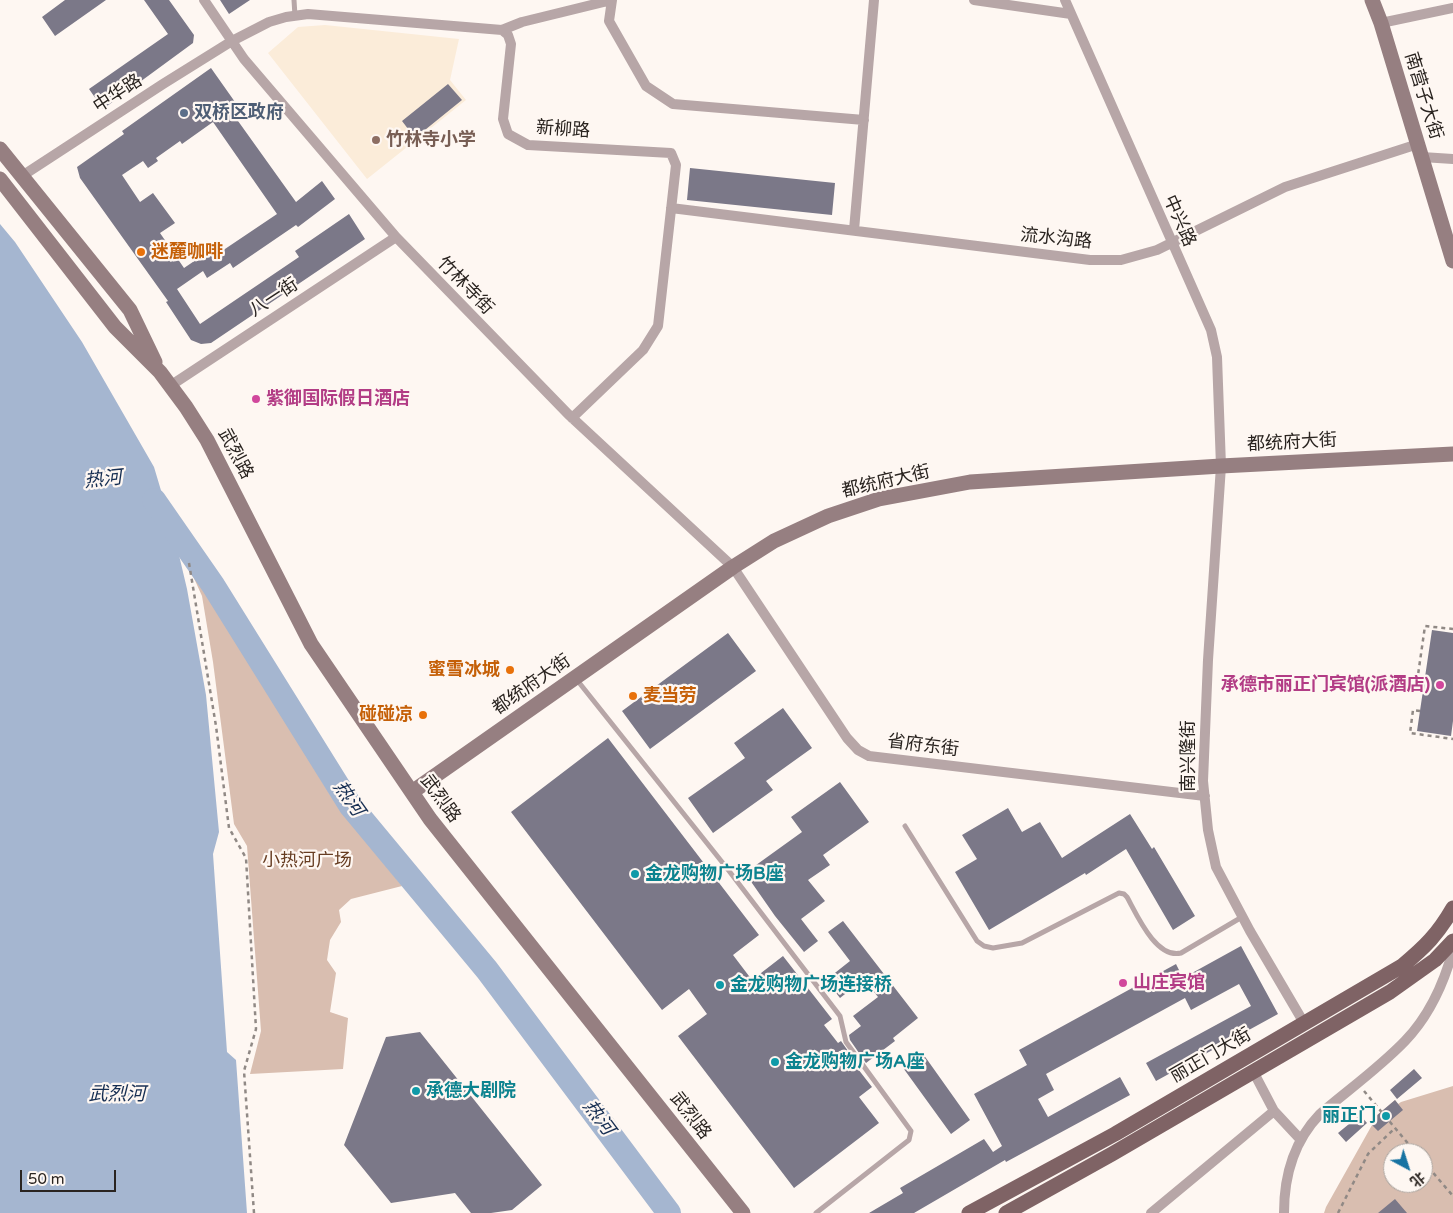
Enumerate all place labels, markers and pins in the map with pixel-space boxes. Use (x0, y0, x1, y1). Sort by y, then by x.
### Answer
place label: 双桥区政府 (194, 102, 284, 124)
marker: 双桥区政府 (178, 107, 190, 119)
place label: 竹林寺小学 (386, 129, 476, 151)
marker: 竹林寺小学 (370, 134, 382, 146)
place label: 迷麓咖啡 (151, 241, 223, 263)
marker: 迷麓咖啡 (135, 246, 147, 258)
place label: 紫御国际假日酒店 (266, 388, 410, 410)
marker: 紫御国际假日酒店 (250, 393, 262, 405)
place label: 蜜雪冰城 (428, 659, 500, 681)
marker: 蜜雪冰城 (504, 664, 516, 676)
place label: 承德市丽正门宾馆(派酒店) (1221, 674, 1430, 696)
marker: 承德市丽正门宾馆(派酒店) (1434, 679, 1446, 691)
place label: 麦当劳 (643, 685, 697, 707)
marker: 麦当劳 (627, 690, 639, 702)
place label: 碰碰凉 (359, 704, 413, 726)
marker: 碰碰凉 (417, 709, 429, 721)
place label: 金龙购物广场B座 (645, 863, 783, 885)
marker: 金龙购物广场B座 (629, 868, 641, 880)
place label: 山庄宾馆 (1133, 972, 1205, 994)
place label: 金龙购物广场连接桥 (730, 974, 892, 996)
marker: 山庄宾馆 (1117, 977, 1129, 989)
marker: 金龙购物广场连接桥 (714, 979, 726, 991)
place label: 金龙购物广场A座 (785, 1051, 924, 1073)
marker: 金龙购物广场A座 (769, 1056, 781, 1068)
place label: 承德大剧院 (426, 1080, 516, 1102)
marker: 承德大剧院 (410, 1085, 422, 1097)
place label: 丽正门 (1322, 1105, 1376, 1127)
marker: 丽正门 (1380, 1110, 1392, 1122)

